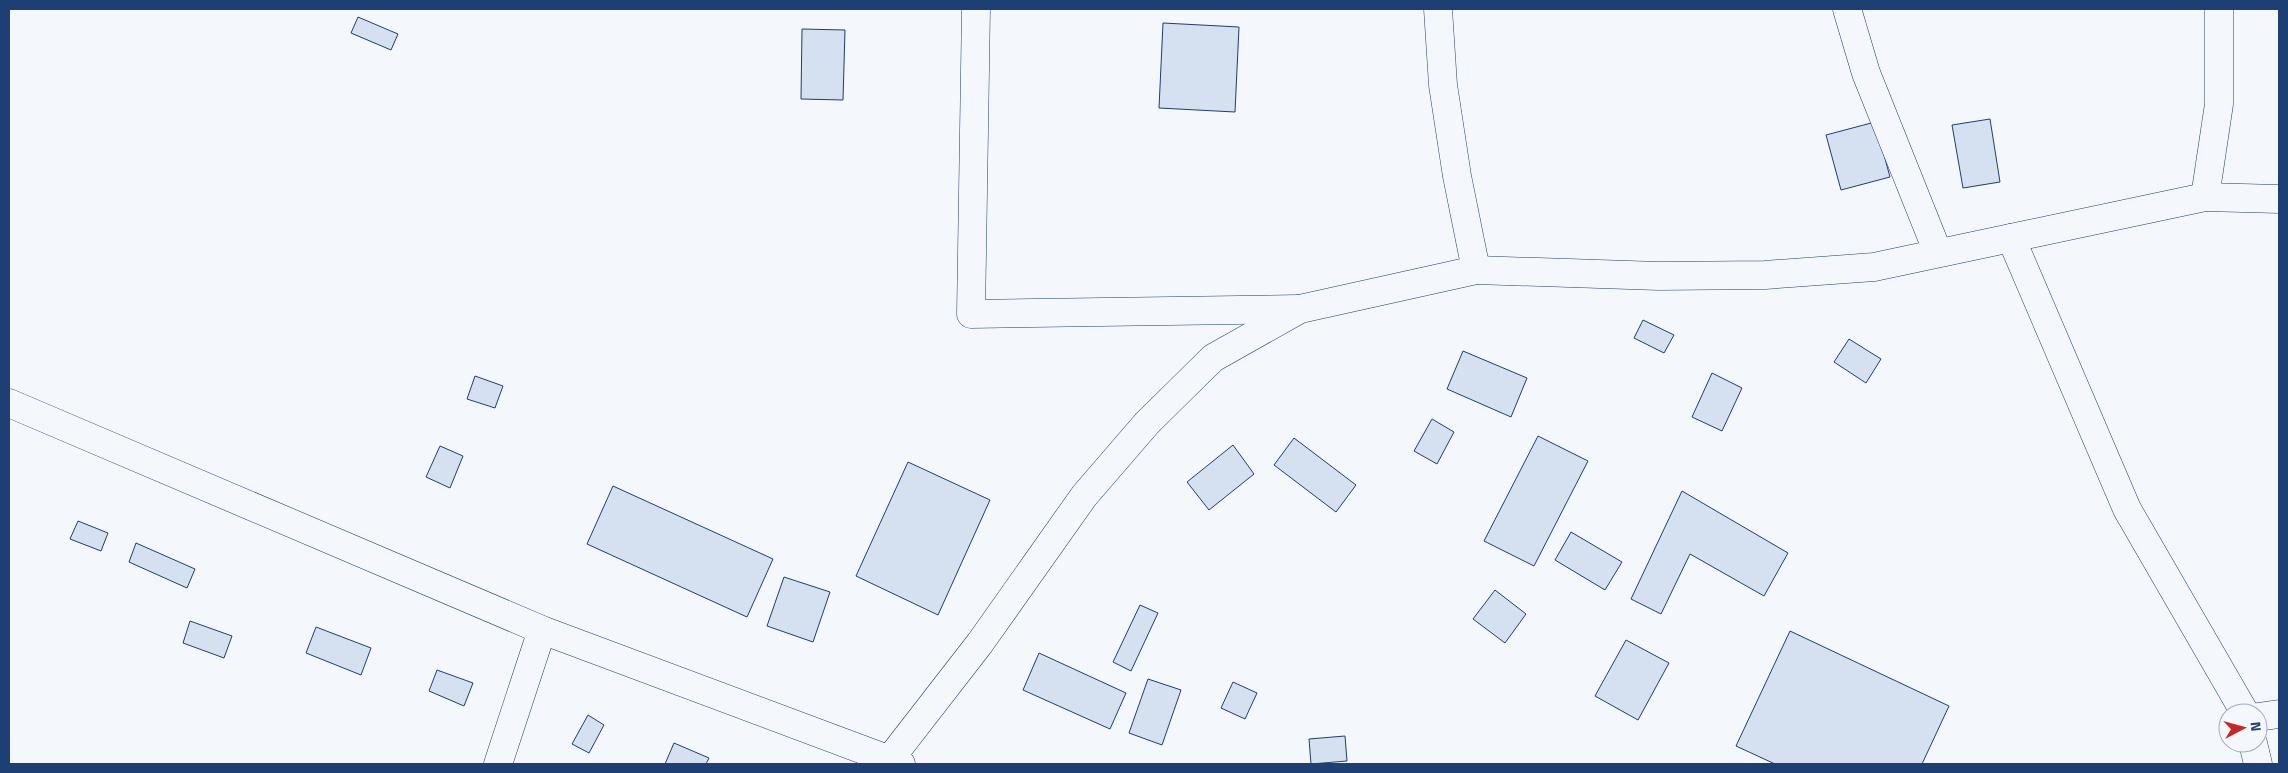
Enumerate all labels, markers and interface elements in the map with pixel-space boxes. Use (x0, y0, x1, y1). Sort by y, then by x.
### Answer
north arrow (2218, 703, 2268, 753)
text: N (2245, 721, 2267, 733)

